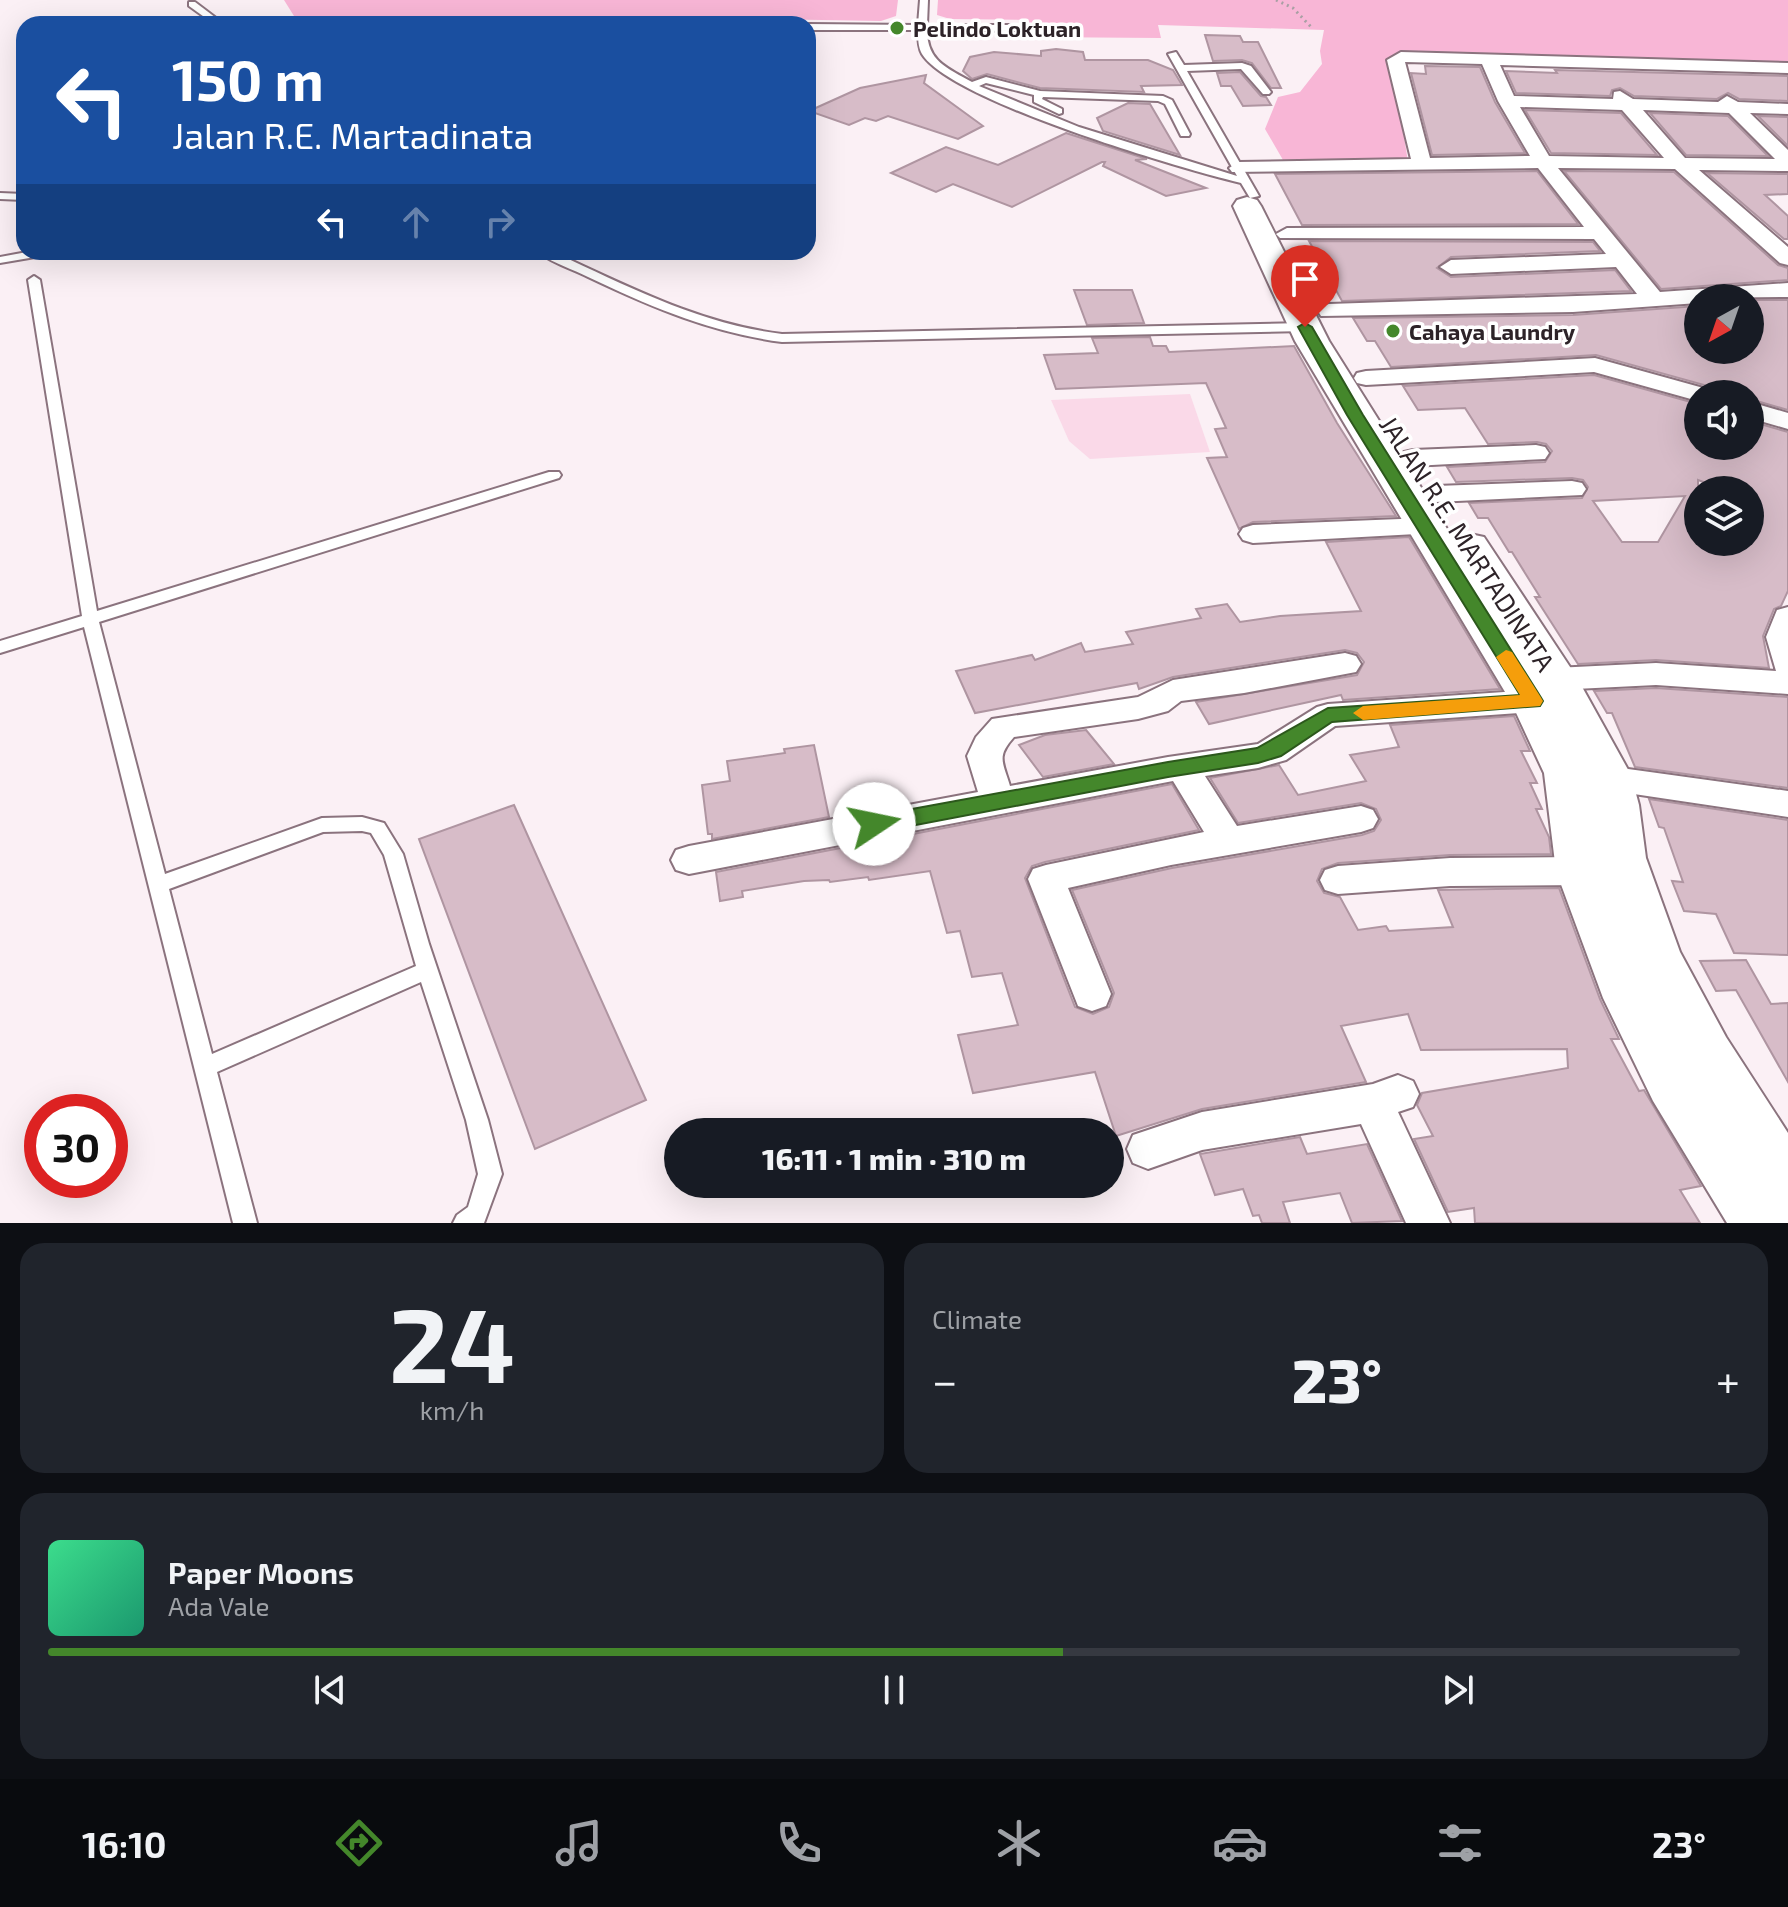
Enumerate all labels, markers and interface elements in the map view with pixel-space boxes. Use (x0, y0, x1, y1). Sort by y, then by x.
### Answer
place label: Pelindo Loktuan (913, 15, 1081, 41)
marker: Pelindo Loktuan (888, 19, 906, 37)
text: 150 m (172, 45, 324, 112)
icon: left (40, 48, 144, 152)
text: Jalan R.E. Martadinata (172, 113, 533, 156)
icon: left (310, 200, 354, 244)
icon: ahead (394, 200, 438, 244)
icon: right (478, 200, 522, 244)
pin (1271, 245, 1339, 327)
icon: arrive (1283, 257, 1327, 301)
north arrow (1684, 284, 1764, 364)
map controls (1684, 284, 1764, 556)
place label: Cahaya Laundry (1409, 318, 1576, 345)
marker: Cahaya Laundry (1384, 322, 1402, 340)
button: sound (1684, 380, 1764, 460)
street label: JALAN R.E. MARTADINATA (1374, 409, 1562, 677)
button: layers (1684, 476, 1764, 556)
position arrow (832, 782, 916, 866)
speed limit sign: 30 (24, 1094, 128, 1198)
text: 16:11 · 1 min · 310 m (762, 1140, 1026, 1176)
text: 24 (389, 1279, 515, 1404)
text: Climate (932, 1303, 1022, 1334)
text: 23° (1292, 1343, 1382, 1415)
text: − (932, 1353, 958, 1406)
text: + (1716, 1353, 1740, 1406)
text: km/h (420, 1394, 484, 1425)
text: Paper Moons (168, 1554, 354, 1590)
text: Ada Vale (168, 1590, 270, 1621)
icon: previous (308, 1668, 352, 1712)
icon: pause (872, 1668, 916, 1712)
icon: next (1436, 1668, 1480, 1712)
icon: directions (331, 1815, 387, 1871)
icon: music (551, 1815, 607, 1871)
icon: phone (771, 1815, 827, 1871)
icon: climate (991, 1815, 1047, 1871)
icon: car (1212, 1815, 1268, 1871)
icon: filters (1432, 1815, 1488, 1871)
text: 16:10 (82, 1822, 166, 1865)
text: 23° (1652, 1822, 1706, 1865)

